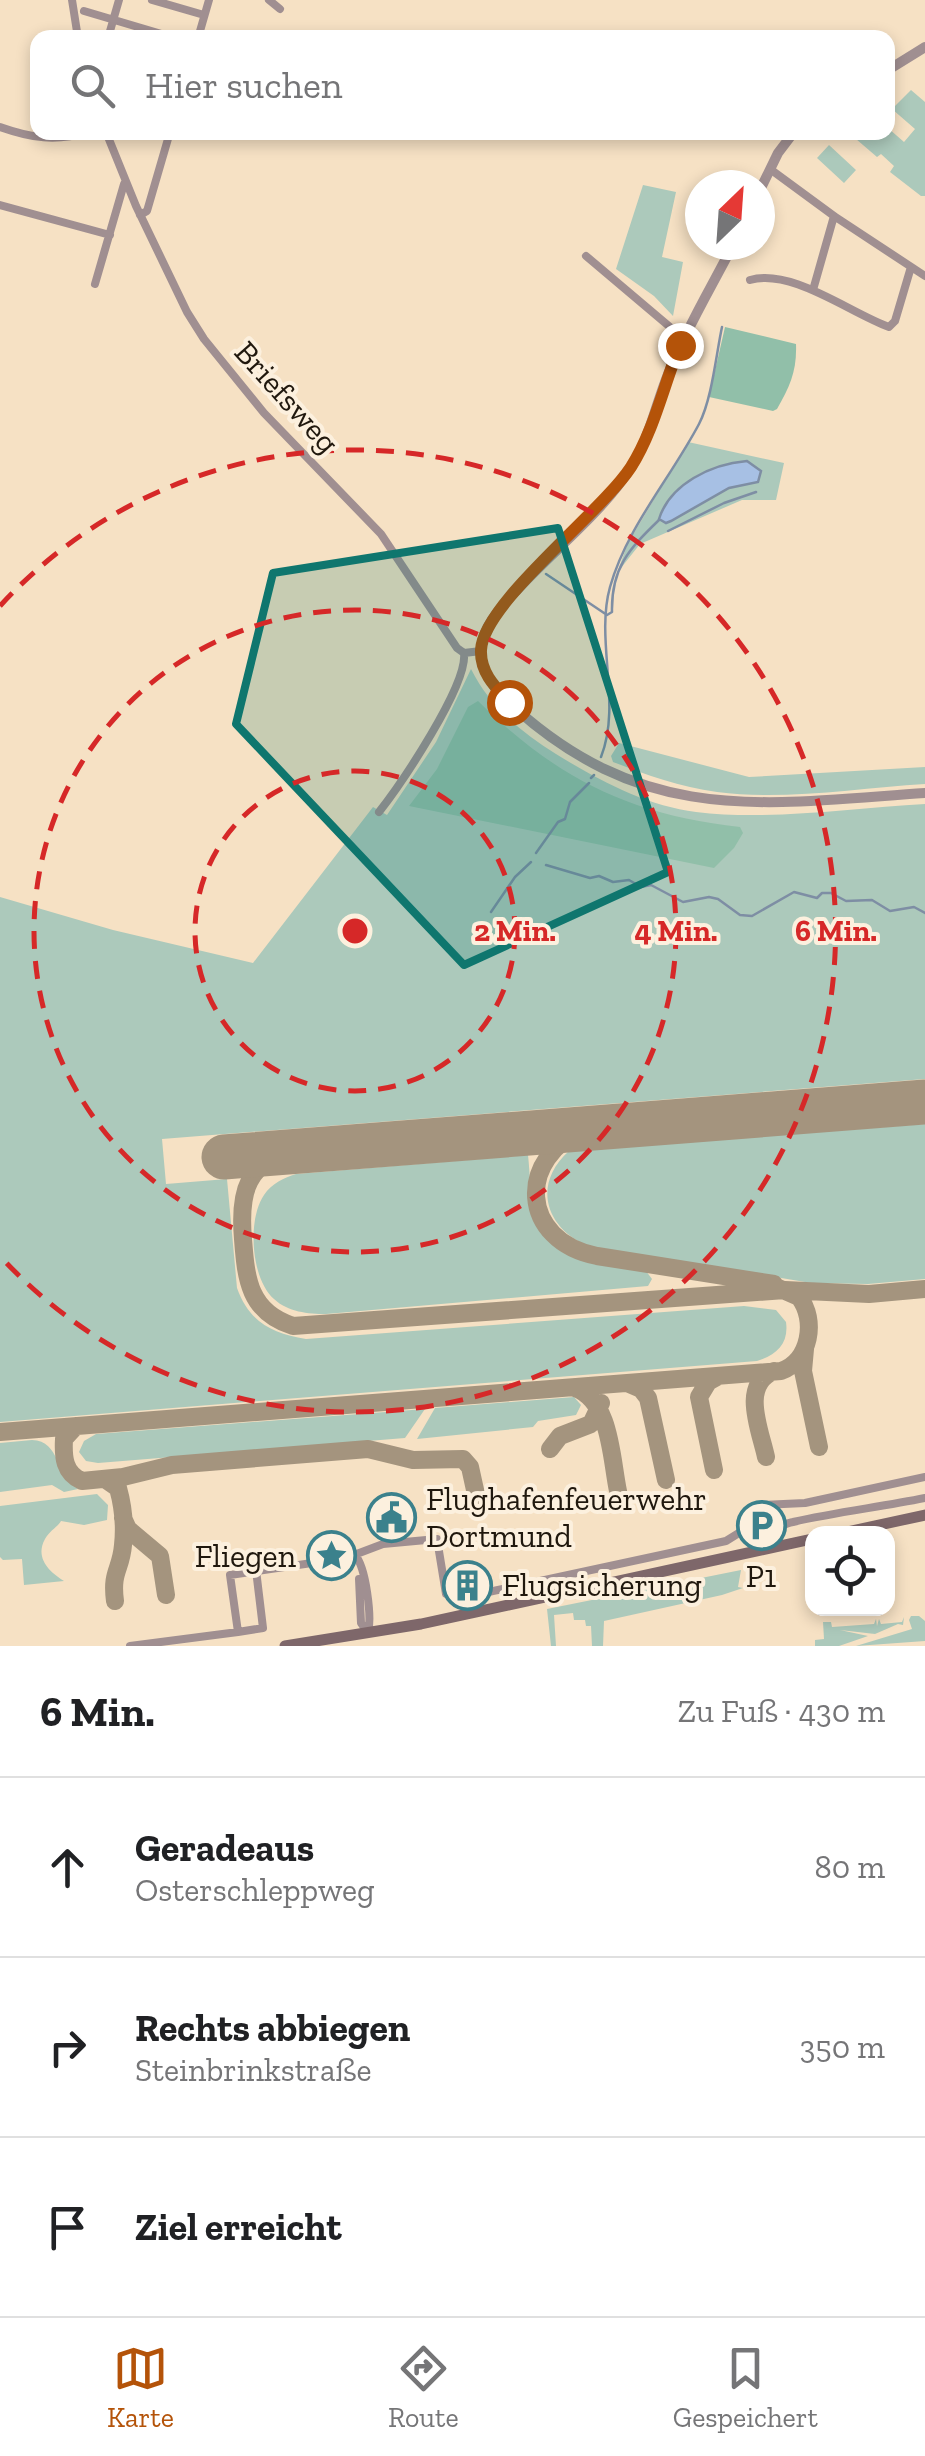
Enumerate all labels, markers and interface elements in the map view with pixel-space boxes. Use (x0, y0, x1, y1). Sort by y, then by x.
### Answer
search box (30, 30, 895, 140)
icon: search (65, 58, 120, 113)
text: Hier suchen (145, 62, 343, 108)
north arrow (685, 170, 775, 260)
route end (658, 323, 704, 369)
street label: Briefsweg (227, 333, 347, 461)
route start (487, 680, 533, 726)
centre of rings (337, 913, 373, 949)
text: 2 Min. (474, 913, 556, 949)
text: 4 Min. (634, 913, 718, 949)
text: 6 Min. (795, 913, 877, 949)
place label: Flughafenfeuerwehr Dortmund (426, 1480, 707, 1555)
public building icon: Flughafenfeuerwehr Dortmund (365, 1491, 417, 1543)
parking icon: P1 (735, 1500, 787, 1552)
map controls (805, 1526, 895, 1616)
button: locate (805, 1526, 895, 1616)
place icon: Fliegen (305, 1530, 357, 1582)
place label: Fliegen (195, 1537, 297, 1575)
place label: P1 (746, 1557, 776, 1595)
building icon: Flugsicherung (441, 1559, 493, 1611)
place label: Flugsicherung (502, 1566, 702, 1604)
text: 6 Min. (40, 1686, 155, 1737)
text: Zu Fuß · 430 m (678, 1692, 885, 1730)
text: Geradeaus (135, 1825, 314, 1871)
icon: ahead (40, 1840, 95, 1895)
text: 80 m (814, 1848, 885, 1886)
text: Osterschleppweg (135, 1871, 375, 1909)
text: Rechts abbiegen (135, 2005, 410, 2051)
icon: right (40, 2020, 95, 2075)
text: 350 m (800, 2028, 885, 2066)
text: Steinbrinkstraße (135, 2051, 371, 2089)
icon: arrive (40, 2200, 95, 2255)
text: Ziel erreicht (135, 2204, 342, 2250)
tab: Karte (107, 2341, 174, 2434)
tab: Route (388, 2341, 459, 2434)
tab: Gespeichert (673, 2341, 818, 2434)

